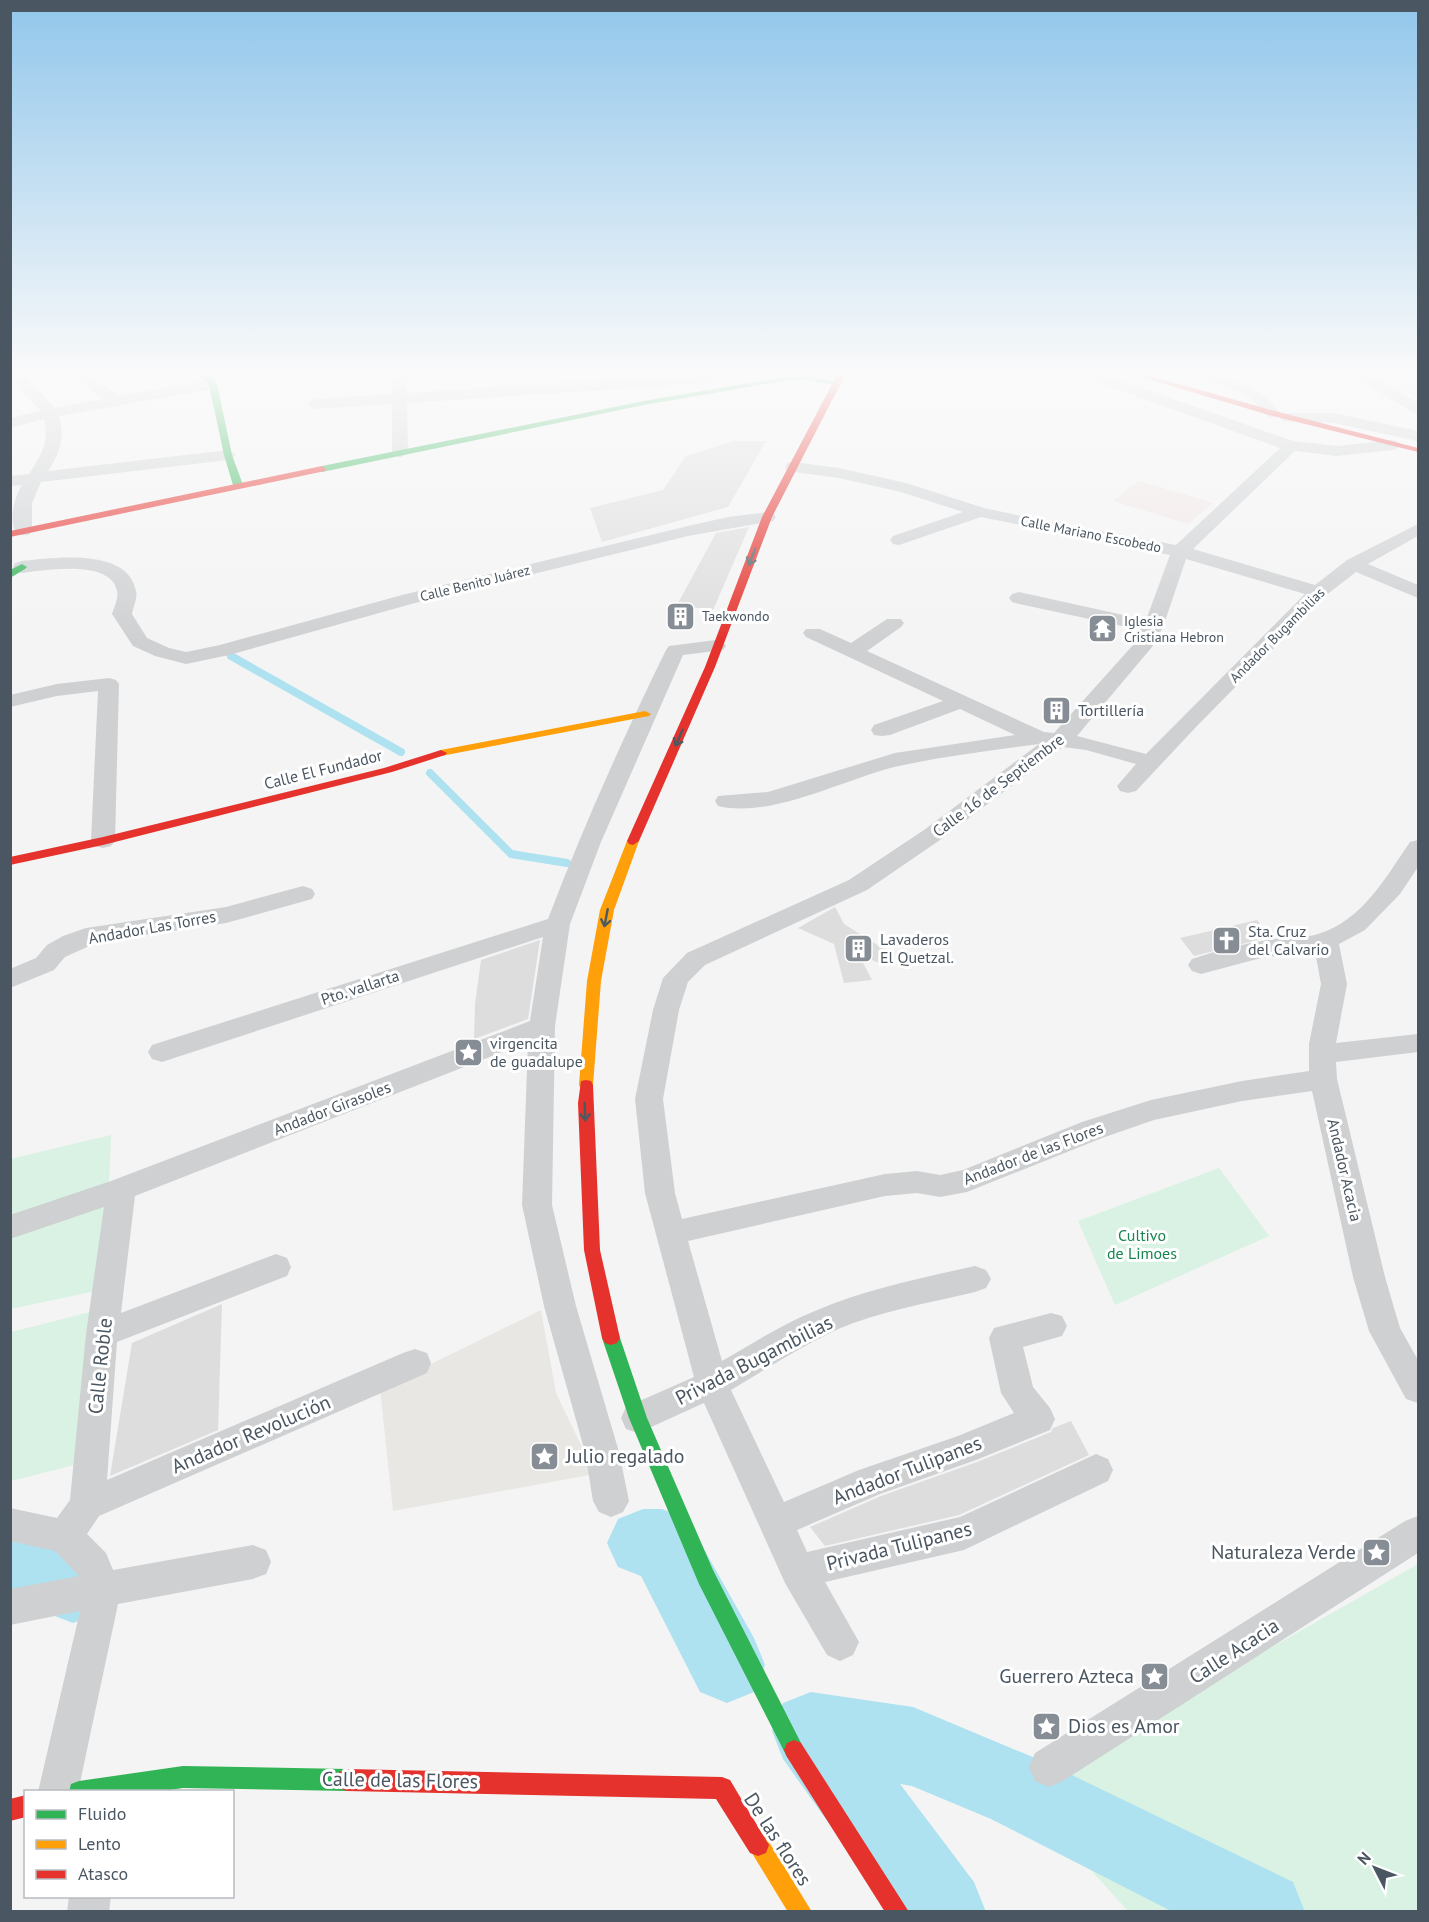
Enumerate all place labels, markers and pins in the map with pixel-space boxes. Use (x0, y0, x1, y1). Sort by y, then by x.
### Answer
building icon: Taekwondo (665, 600, 697, 632)
place label: Taekwondo (702, 607, 769, 625)
place label: Iglesia Cristiana Hebron (1124, 612, 1224, 646)
temple icon: Iglesia Cristiana Hebron (1087, 613, 1119, 645)
building icon: Tortillería (1041, 694, 1073, 726)
place label: Tortillería (1078, 700, 1144, 720)
place label: Sta. Cruz del Calvario (1248, 921, 1329, 959)
church icon: Sta. Cruz del Calvario (1211, 924, 1243, 956)
place label: Lavaderos El Quetzal. (880, 929, 954, 967)
building icon: Lavaderos El Quetzal. (843, 932, 875, 964)
place label: virgencita de guadalupe (490, 1033, 583, 1071)
place icon: virgencita de guadalupe (453, 1036, 485, 1068)
place icon: Julio regalado (529, 1440, 561, 1472)
place label: Julio regalado (565, 1443, 685, 1469)
place icon: Naturaleza Verde (1361, 1536, 1393, 1568)
place label: Naturaleza Verde (1211, 1539, 1356, 1565)
place icon: Guerrero Azteca (1139, 1660, 1171, 1692)
place label: Guerrero Azteca (999, 1663, 1134, 1689)
place icon: Dios es Amor (1031, 1710, 1063, 1742)
place label: Dios es Amor (1068, 1713, 1180, 1739)

